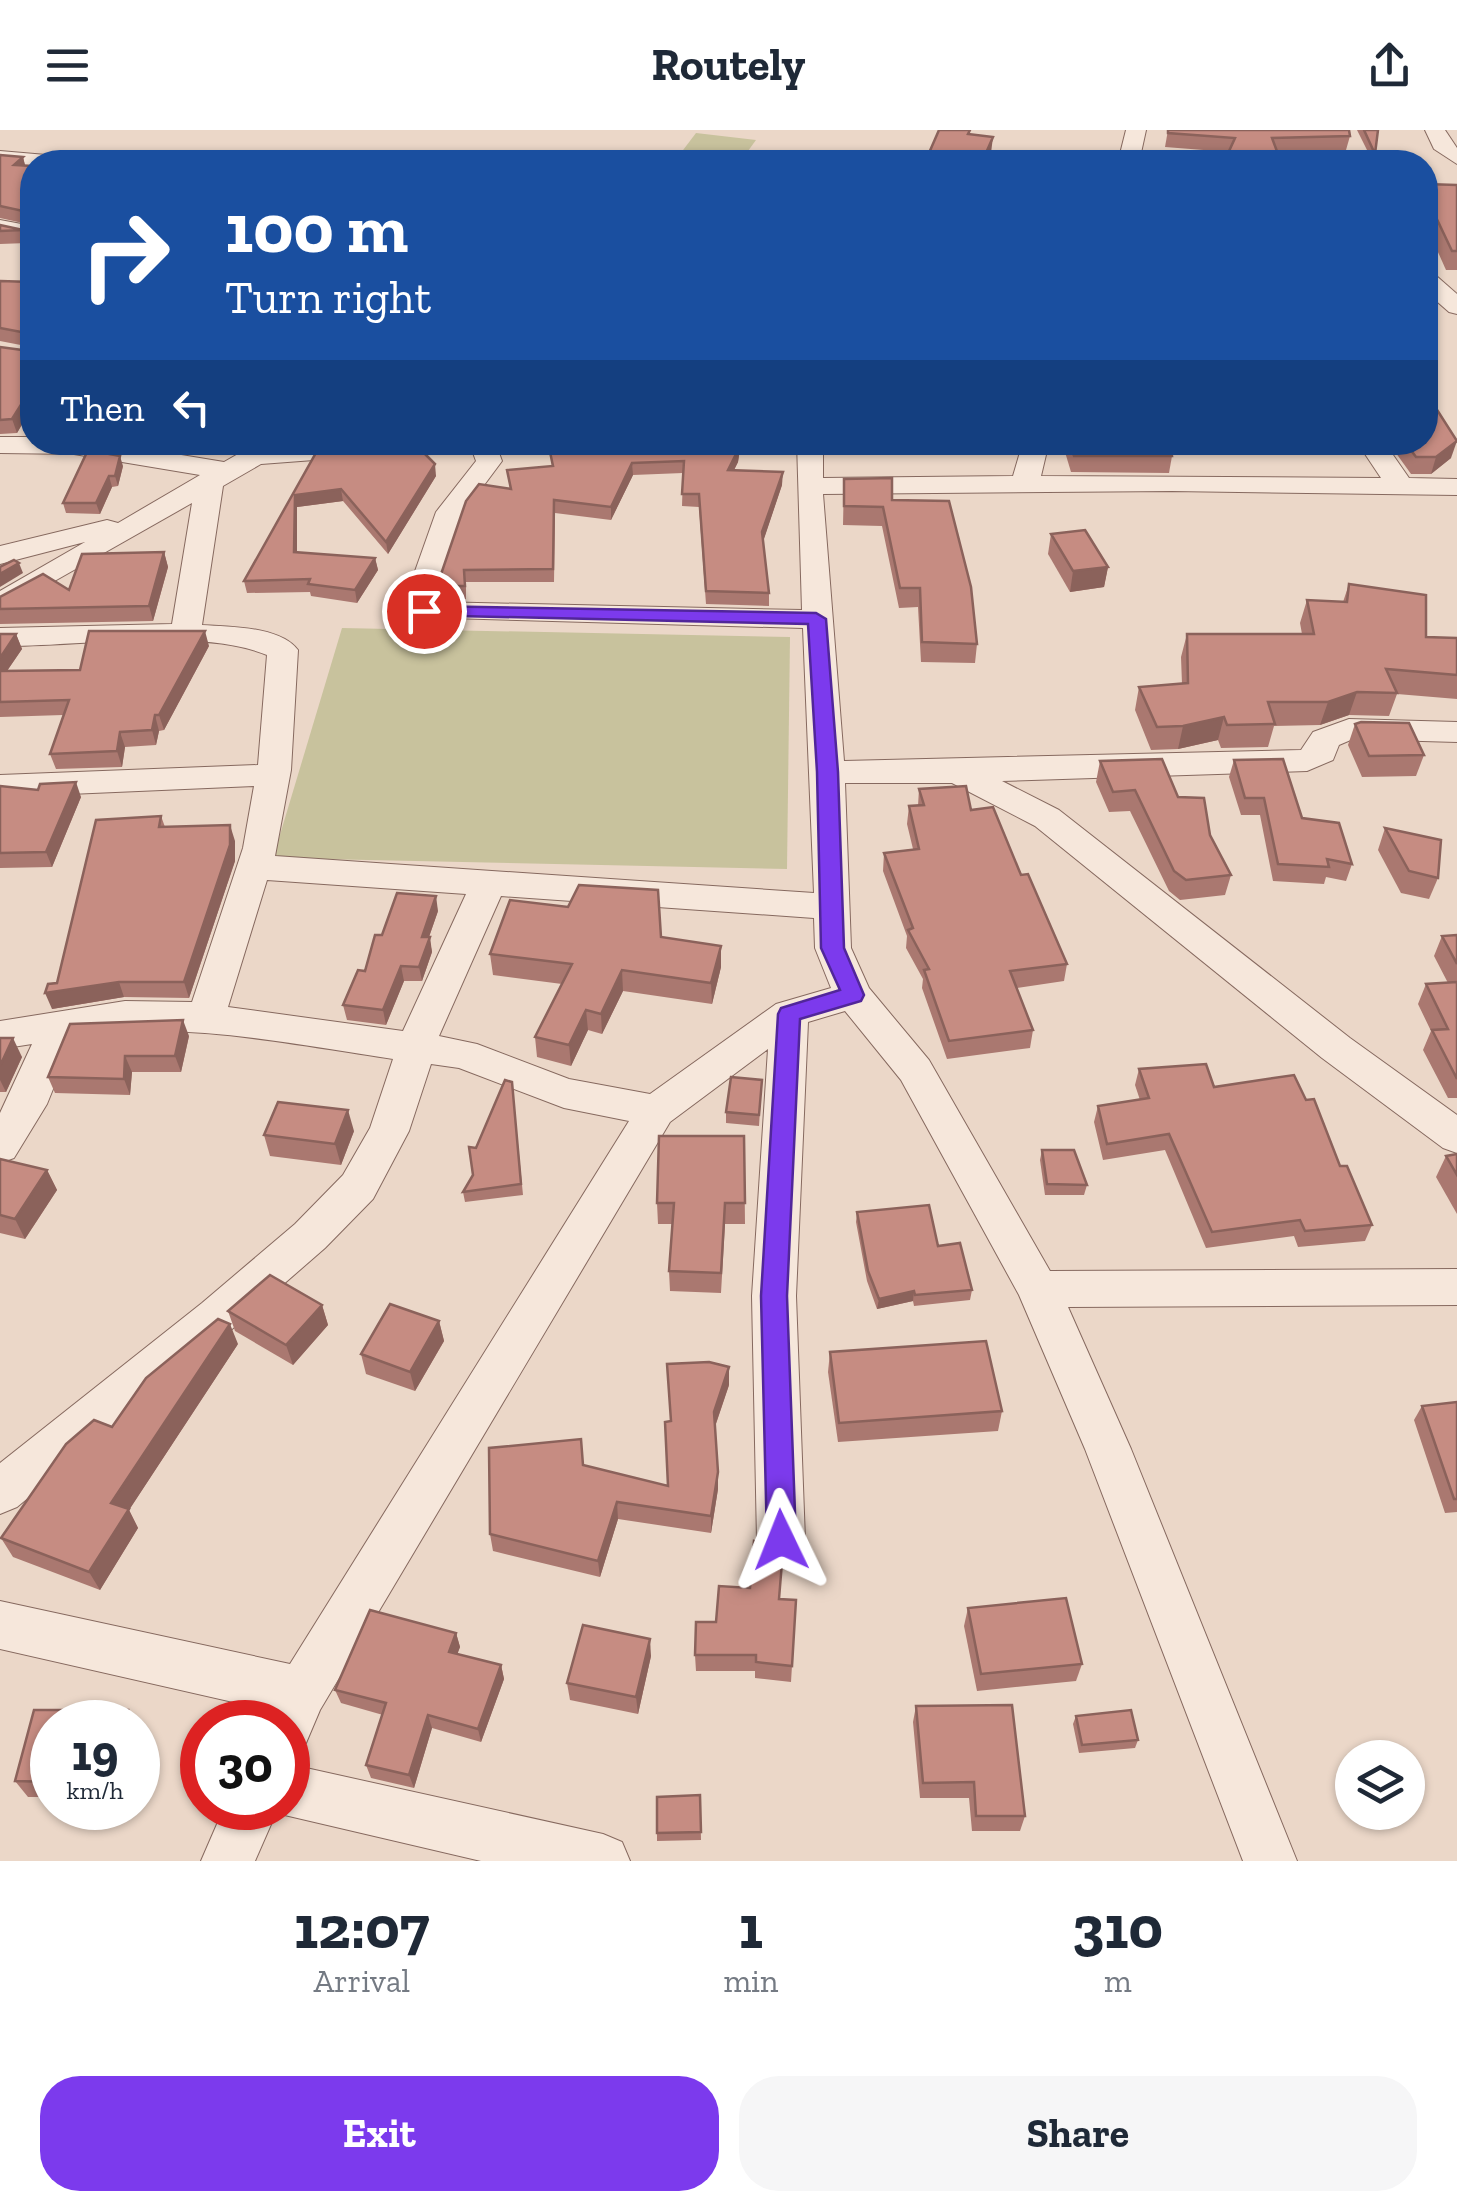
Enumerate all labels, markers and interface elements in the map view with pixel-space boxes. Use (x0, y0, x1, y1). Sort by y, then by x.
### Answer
icon: menu (40, 38, 95, 93)
text: Routely (652, 38, 805, 92)
icon: share (1362, 38, 1417, 93)
text: 100 m (225, 186, 408, 270)
icon: right (60, 190, 190, 320)
text: Turn right (225, 271, 431, 325)
icon: left (164, 380, 219, 435)
text: Then (60, 385, 144, 431)
pin (382, 569, 467, 654)
icon: arrive (397, 584, 452, 639)
position arrow (729, 1488, 833, 1592)
speed limit sign: 30 (180, 1700, 310, 1830)
text: 19 (72, 1723, 118, 1783)
map controls (1335, 1740, 1425, 1830)
button: layers (1335, 1740, 1425, 1830)
text: km/h (66, 1775, 124, 1805)
text: 12:07 (294, 1891, 430, 1963)
text: 1 (739, 1891, 763, 1963)
text: 310 (1072, 1891, 1163, 1963)
text: Arrival (314, 1962, 410, 2000)
text: min (723, 1962, 778, 2000)
text: m (1104, 1962, 1132, 2000)
button: Exit (40, 2076, 719, 2191)
button: Share (739, 2076, 1417, 2191)

